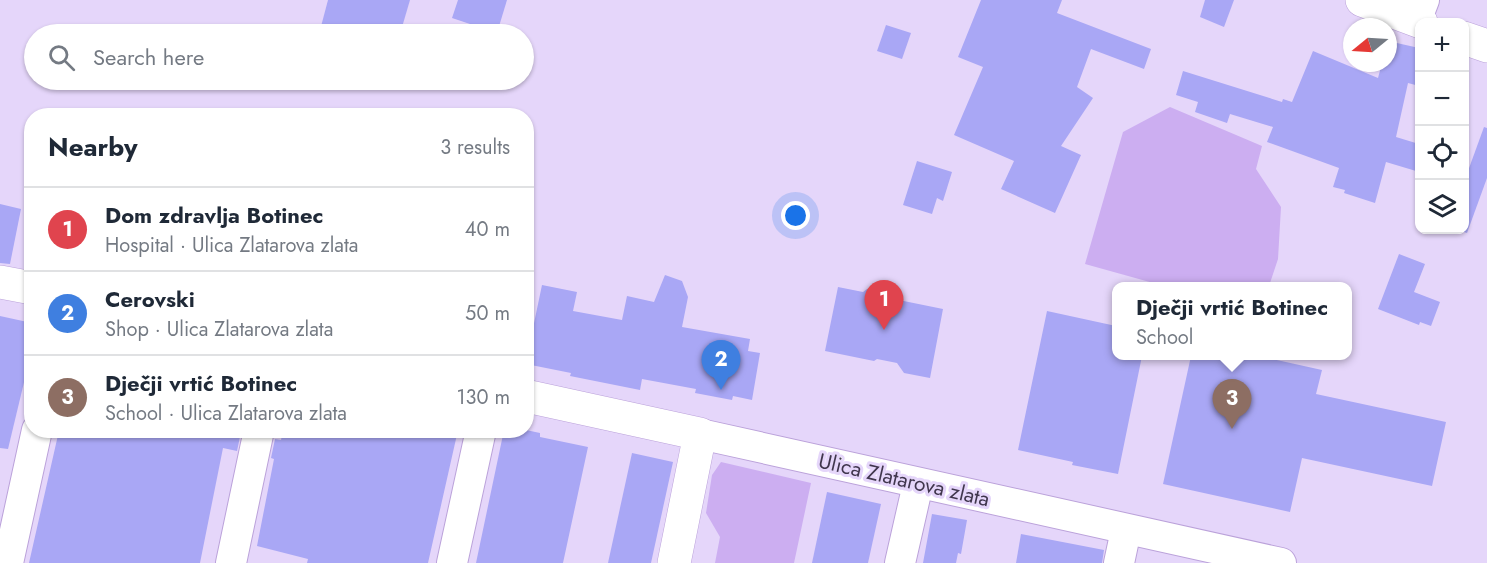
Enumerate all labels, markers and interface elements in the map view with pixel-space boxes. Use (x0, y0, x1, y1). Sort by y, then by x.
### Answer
north arrow (1343, 18, 1397, 72)
map controls (1415, 18, 1469, 234)
button: + (1415, 18, 1469, 72)
search box (24, 24, 534, 90)
icon: search (45, 41, 78, 74)
text: Search here (93, 41, 204, 73)
button: − (1415, 72, 1469, 126)
button: locate (1415, 126, 1469, 180)
text: Nearby (48, 128, 137, 166)
text: 3 results (440, 133, 510, 162)
button: layers (1415, 180, 1469, 234)
text: Dom zdravlja Botinec (105, 199, 323, 231)
your location (781, 201, 810, 230)
text: 1 (62, 215, 73, 244)
text: 40 m (465, 215, 510, 244)
text: Hospital · Ulica Zlatarova zlata (105, 231, 358, 260)
pin: 1 (864, 280, 904, 330)
popup (1112, 282, 1352, 360)
text: Cerovski (105, 283, 195, 315)
text: Dječji vrtić Botinec (1136, 291, 1328, 323)
text: 2 (61, 299, 74, 328)
text: 50 m (465, 299, 510, 328)
text: Shop · Ulica Zlatarova zlata (105, 315, 333, 344)
text: School (1136, 323, 1193, 352)
pin: 2 (702, 340, 740, 390)
text: Dječji vrtić Botinec (105, 367, 297, 399)
pin: 3 (1212, 380, 1252, 429)
text: 3 (61, 383, 74, 412)
text: 130 m (456, 383, 510, 412)
text: School · Ulica Zlatarova zlata (105, 399, 347, 428)
street label: Ulica Zlatarova zlata (815, 446, 993, 514)

